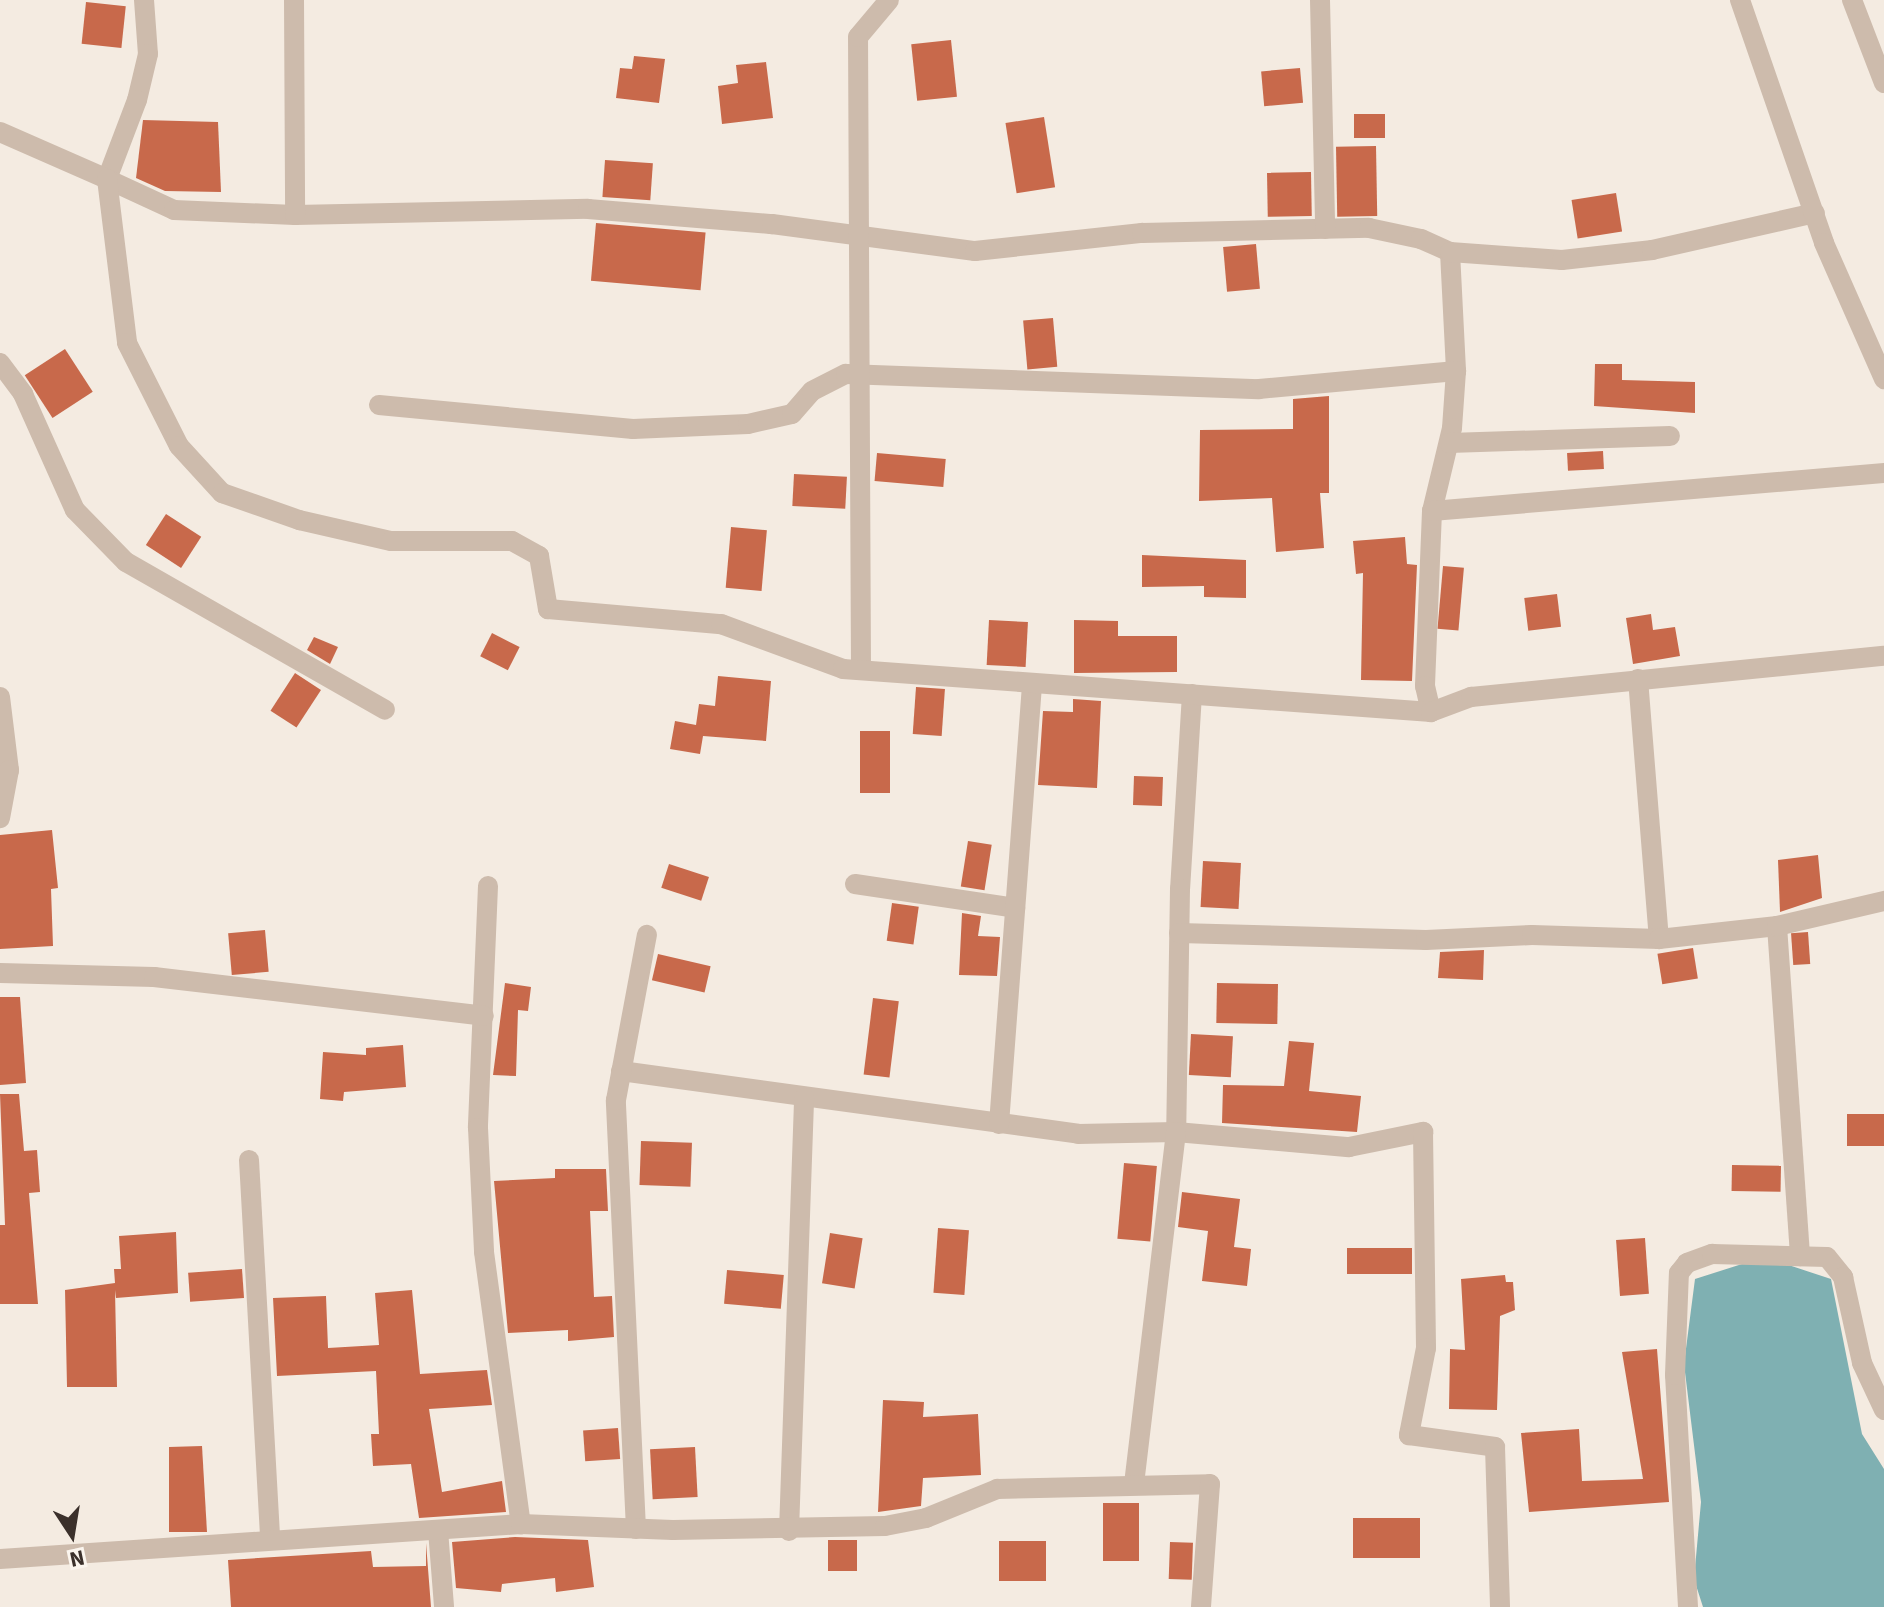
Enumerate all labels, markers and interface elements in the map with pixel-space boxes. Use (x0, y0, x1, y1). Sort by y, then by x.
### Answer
north arrow (32, 1495, 112, 1575)
text: N (67, 1541, 87, 1576)

